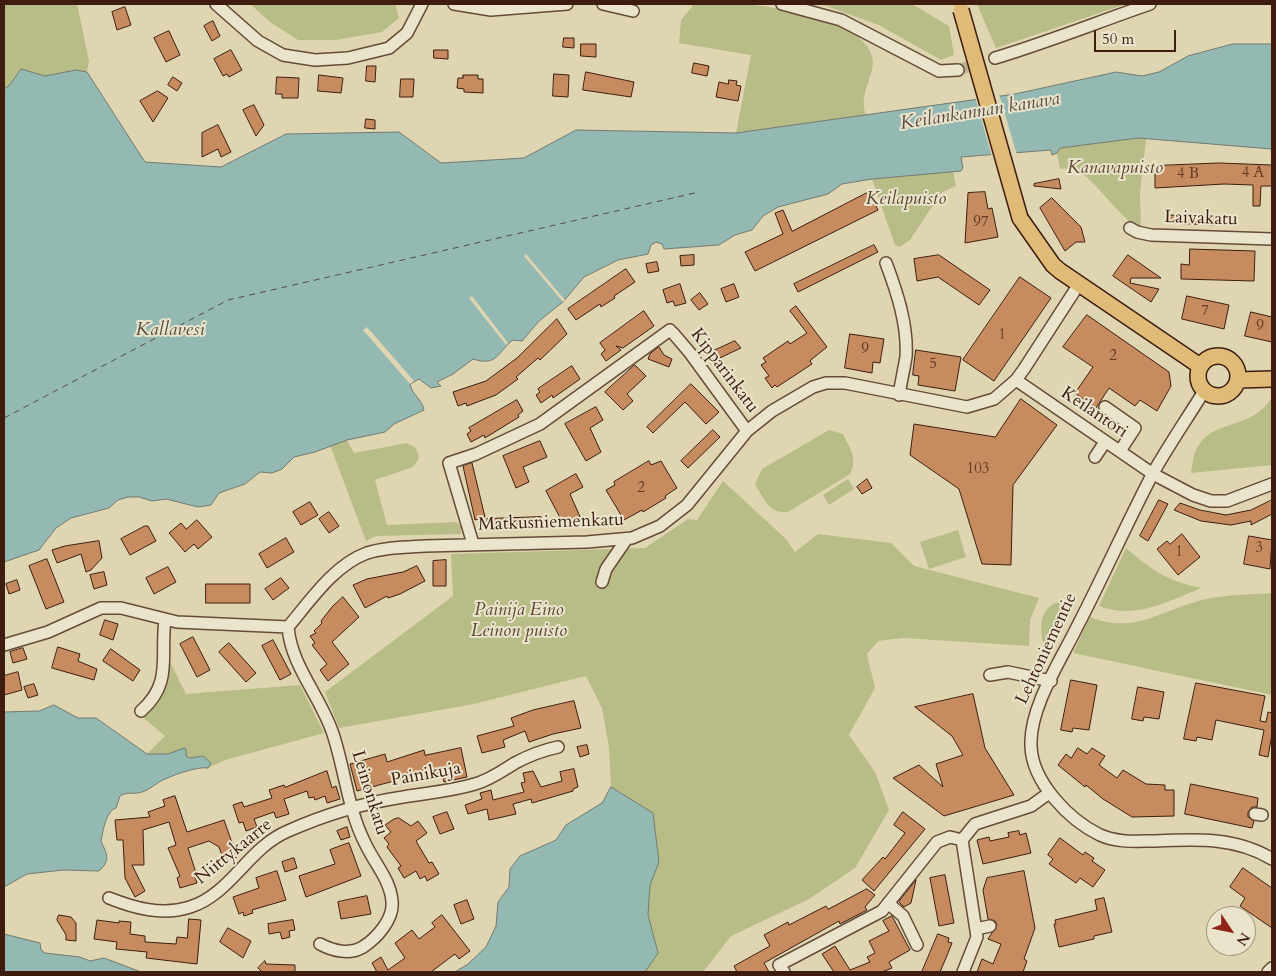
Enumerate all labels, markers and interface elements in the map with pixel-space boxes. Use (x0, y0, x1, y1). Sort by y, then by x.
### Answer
scale bar (1096, 20, 1178, 52)
text: 50 m (1102, 29, 1134, 49)
water label: Keilankannan kanava (899, 88, 1061, 136)
park label: Kanavapuisto (1067, 158, 1163, 180)
house number: 4 A (1242, 165, 1264, 183)
house number: 4 B (1177, 166, 1199, 184)
park label: Keilapuisto (866, 189, 946, 211)
street label: Laivakatu (1164, 207, 1238, 231)
house number: 97 (973, 214, 989, 232)
house number: 7 (1201, 303, 1209, 321)
house number: 9 (1256, 318, 1264, 336)
water label: Kallavesi (135, 320, 205, 342)
street label: Kipparinkatu (685, 324, 763, 418)
house number: 1 (998, 327, 1006, 345)
house number: 9 (861, 341, 869, 359)
house number: 2 (1109, 348, 1117, 366)
house number: 5 (929, 356, 937, 374)
street label: Keilantori (1056, 383, 1132, 443)
house number: 103 (966, 461, 990, 479)
house number: 2 (637, 480, 645, 498)
street label: Matkusniemenkatu (478, 510, 624, 536)
house number: 3 (1255, 540, 1263, 558)
house number: 1 (1175, 544, 1183, 562)
street label: Lehtoniementie (1012, 590, 1082, 708)
park label: Painija Eino Leinon puisto (471, 600, 567, 642)
street label: Leinonkatu (346, 748, 392, 838)
street label: Painikuja (389, 758, 463, 792)
street label: Niittykaarre (191, 814, 277, 890)
north arrow (1206, 906, 1256, 956)
text: N (1232, 929, 1254, 949)

